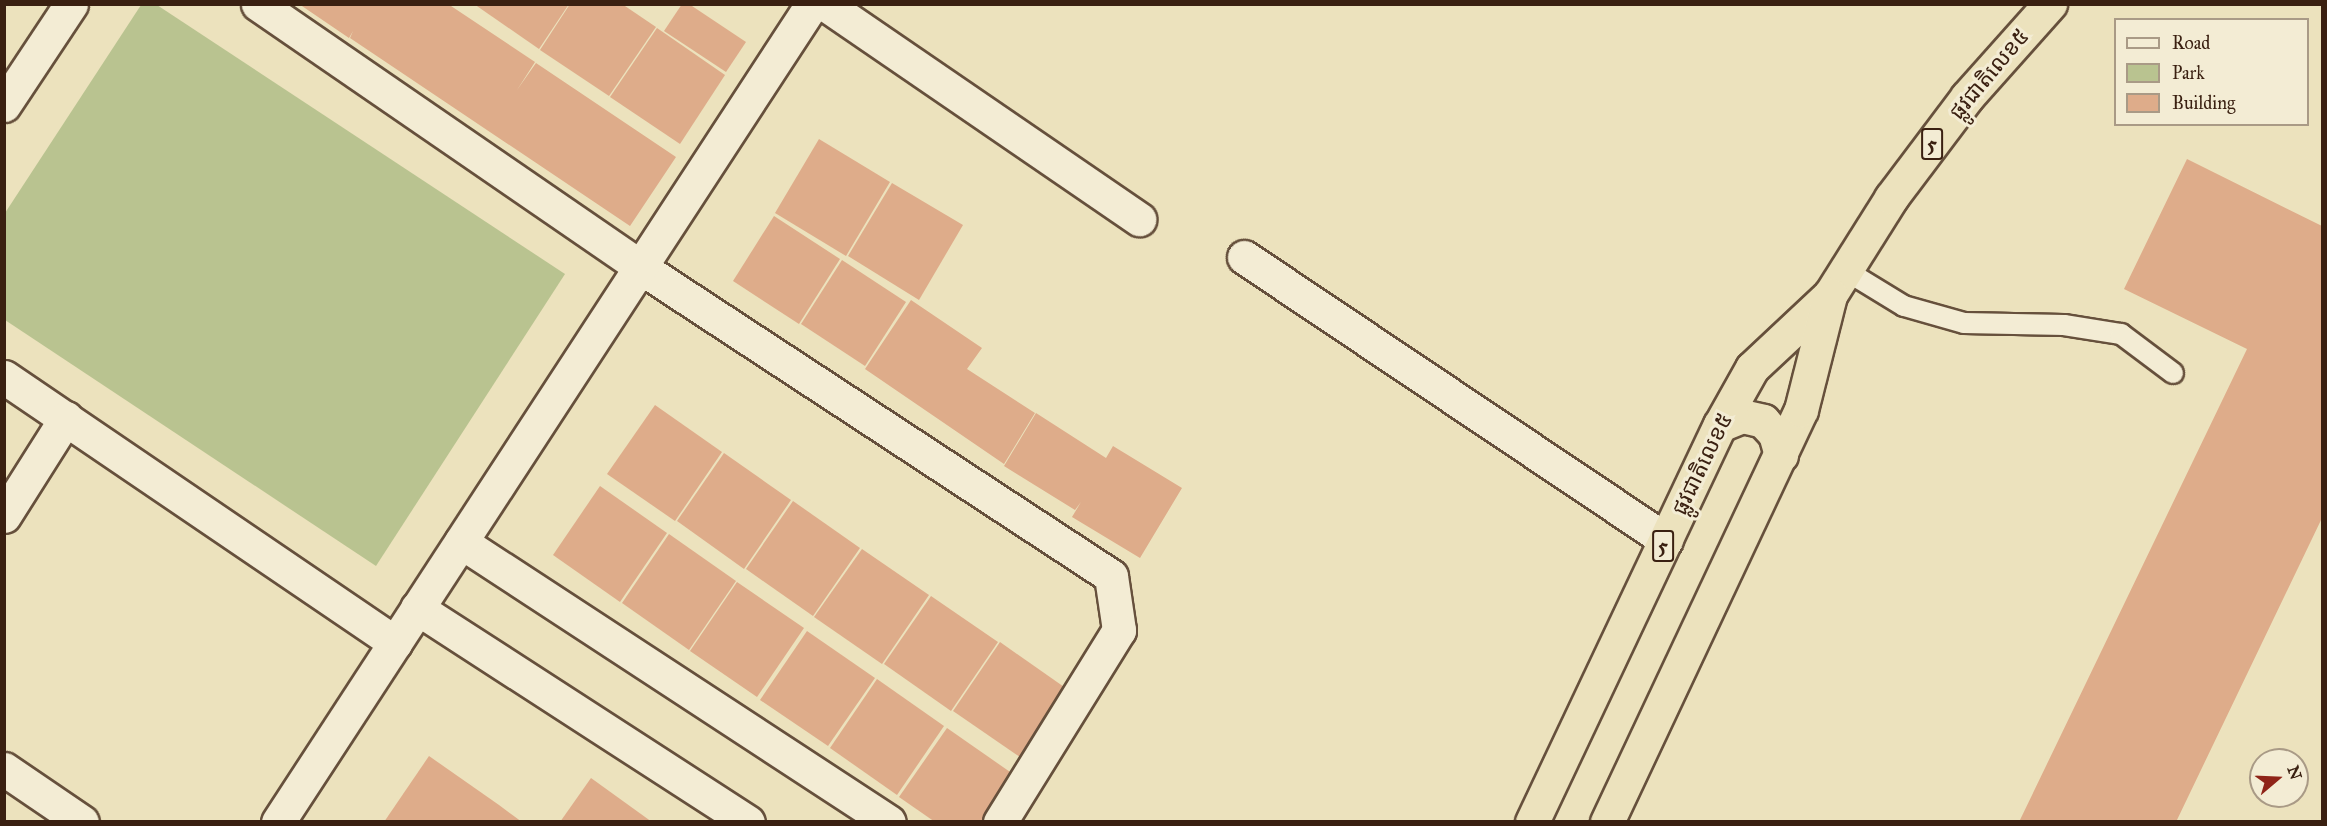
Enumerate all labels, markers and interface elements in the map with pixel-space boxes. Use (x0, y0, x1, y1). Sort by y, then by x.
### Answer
legend (2114, 18, 2309, 126)
street label: ផ្លូវជាតិលេខ៥ (1943, 23, 2035, 125)
text: Road (2172, 32, 2210, 54)
text: Park (2172, 62, 2205, 84)
text: Building (2172, 92, 2235, 114)
road number: 5 (1920, 126, 1944, 162)
street label: ផ្លូវជាតិលេខ៥ (1666, 409, 1738, 519)
road number: 5 (1651, 528, 1675, 564)
north arrow (2249, 748, 2309, 808)
text: N (2283, 763, 2306, 782)

